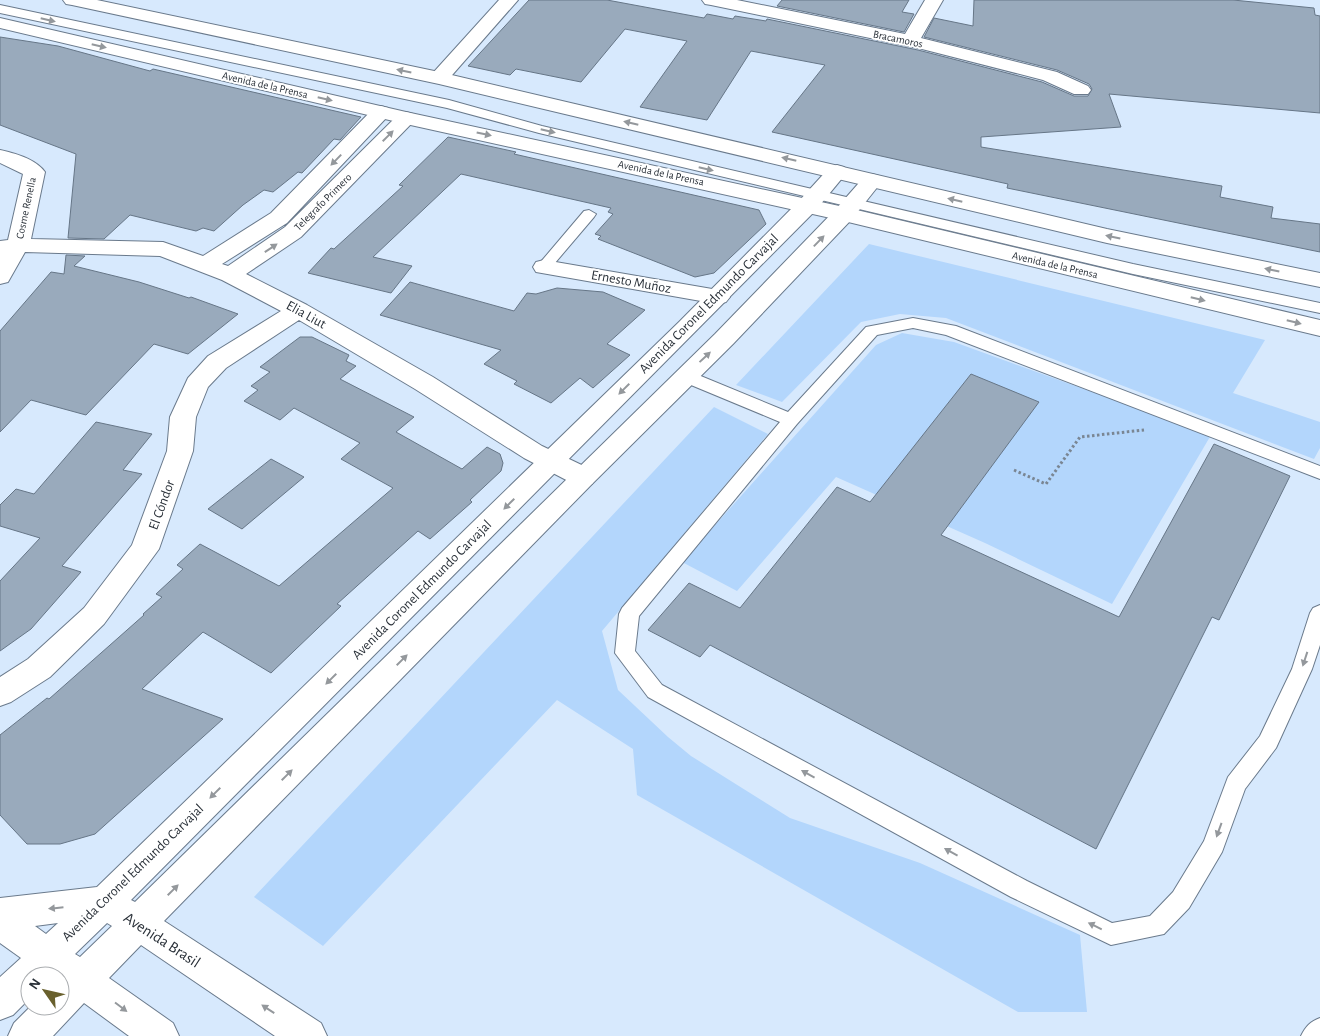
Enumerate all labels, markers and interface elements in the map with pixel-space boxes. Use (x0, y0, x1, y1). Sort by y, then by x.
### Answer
one-way arrow (40, 16, 55, 24)
street label: Bracamoros (872, 28, 924, 50)
one-way arrow (91, 42, 106, 50)
one-way arrow (397, 67, 412, 75)
street label: Avenida de la Prensa (221, 70, 309, 100)
one-way arrow (318, 95, 333, 103)
one-way arrow (623, 119, 638, 127)
one-way arrow (540, 127, 555, 135)
one-way arrow (476, 130, 491, 138)
one-way arrow (382, 131, 394, 143)
one-way arrow (330, 153, 342, 165)
one-way arrow (782, 155, 797, 163)
street label: Avenida de la Prensa (617, 158, 705, 188)
one-way arrow (698, 165, 713, 173)
street label: Telegrafo Primero (292, 171, 354, 233)
street label: Cosme Renella (14, 176, 38, 240)
one-way arrow (947, 196, 962, 204)
street label: Avenida Coronel Edmundo Carvajal (637, 232, 781, 376)
one-way arrow (1106, 233, 1121, 241)
one-way arrow (813, 235, 825, 247)
one-way arrow (264, 243, 277, 253)
street label: Avenida de la Prensa (1011, 250, 1099, 280)
one-way arrow (1264, 266, 1280, 274)
street label: Ernesto Muñoz (590, 268, 672, 296)
one-way arrow (1190, 295, 1205, 303)
street label: Elia Liut (284, 298, 329, 332)
one-way arrow (1286, 318, 1301, 326)
one-way arrow (699, 351, 711, 363)
one-way arrow (619, 383, 631, 395)
street label: El Cóndor (147, 478, 178, 532)
one-way arrow (503, 497, 515, 509)
street label: Avenida Coronel Edmundo Carvajal (350, 518, 494, 662)
one-way arrow (1301, 652, 1309, 667)
one-way arrow (396, 654, 408, 666)
one-way arrow (325, 673, 337, 685)
one-way arrow (281, 769, 293, 781)
one-way arrow (801, 770, 815, 778)
one-way arrow (209, 787, 221, 799)
street label: Avenida Coronel Edmundo Carvajal (60, 802, 206, 944)
one-way arrow (1215, 823, 1223, 838)
one-way arrow (943, 848, 958, 856)
one-way arrow (167, 884, 179, 896)
one-way arrow (48, 904, 64, 912)
street label: Avenida Brasil (121, 909, 203, 971)
one-way arrow (1088, 922, 1102, 930)
north arrow (20, 966, 70, 1016)
text: N (27, 976, 44, 992)
one-way arrow (114, 1002, 127, 1013)
one-way arrow (261, 1005, 274, 1014)

